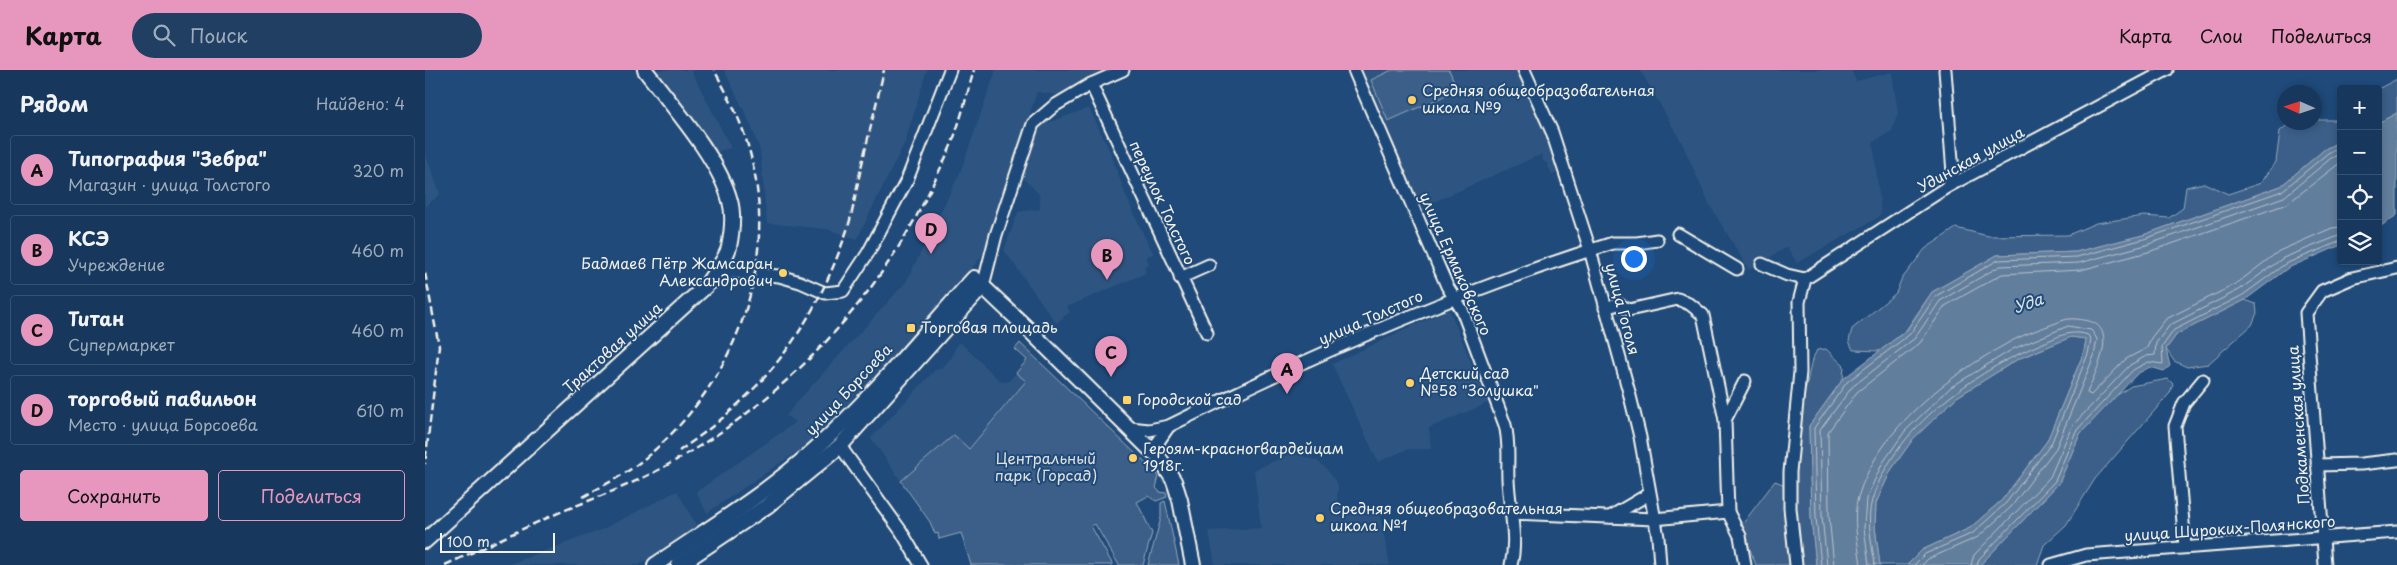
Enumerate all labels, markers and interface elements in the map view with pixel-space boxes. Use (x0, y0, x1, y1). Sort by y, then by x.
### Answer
search box (132, 13, 482, 58)
text: Карта (25, 17, 102, 53)
icon: search (150, 21, 178, 49)
text: Поиск (190, 21, 248, 49)
text: Карта (2119, 22, 2172, 49)
text: Слои (2200, 22, 2243, 49)
text: Поделиться (2271, 22, 2372, 49)
place label: Средняя общеобразовательная школа №9 (1422, 78, 1655, 118)
north arrow (2277, 85, 2322, 130)
map controls (2337, 85, 2382, 265)
button: + (2337, 85, 2382, 130)
text: Рядом (20, 87, 88, 119)
text: Найдено: 4 (316, 91, 405, 115)
marker: Средняя общеобразовательная школа №9 (1406, 94, 1418, 106)
street label: Удинская улица (1913, 119, 2028, 198)
button: − (2337, 130, 2382, 175)
street label: переулок Толстого (1124, 136, 1202, 268)
text: Типография "Зебра" (68, 144, 267, 172)
text: A (31, 158, 43, 182)
text: 320 m (353, 158, 404, 182)
text: Магазин · улица Толстого (68, 172, 271, 196)
button: locate (2337, 175, 2382, 220)
street label: улица Ермаковского (1414, 188, 1498, 339)
pin: D (915, 213, 947, 254)
button: layers (2337, 220, 2382, 265)
text: КСЭ (68, 224, 109, 252)
text: B (32, 238, 42, 262)
text: 460 m (352, 238, 404, 262)
pin: B (1091, 239, 1123, 280)
your location (1621, 246, 1647, 272)
place label: Бадмаев Пётр Жамсаран Александрович (581, 251, 773, 291)
text: Учреждение (68, 252, 165, 276)
street label: улица Гоголя (1600, 260, 1647, 357)
marker: Бадмаев Пётр Жамсаран Александрович (777, 267, 789, 279)
street label: улица Толстого (1314, 283, 1426, 350)
water label: Уда (2009, 285, 2047, 318)
street label: Трактовая улица (557, 296, 667, 398)
text: Титан (68, 304, 124, 332)
place label: Торговая площадь (921, 315, 1058, 338)
text: C (31, 318, 43, 342)
text: 460 m (352, 318, 404, 342)
marker: Торговая площадь (905, 322, 917, 334)
text: Супермаркет (68, 332, 175, 356)
pin: C (1095, 336, 1127, 377)
street label: улица Борсоева (799, 337, 897, 440)
street label: Подкаменская улица (2280, 344, 2315, 505)
pin: A (1271, 353, 1303, 394)
place label: Детский сад №58 "Золушка" (1419, 361, 1539, 401)
marker: Детский сад №58 "Золушка" (1404, 377, 1416, 389)
text: торговый павильон (68, 384, 257, 412)
place label: Городской сад (1137, 387, 1242, 410)
marker: Городской сад (1121, 394, 1133, 406)
text: D (31, 398, 43, 422)
text: 610 m (356, 398, 404, 422)
text: Место · улица Борсоева (68, 412, 258, 436)
place label: Героям-красногвардейцам 1918г. (1143, 436, 1344, 476)
park label: Центральный парк (Горсад) (995, 446, 1097, 486)
marker: Героям-красногвардейцам 1918г. (1127, 452, 1139, 464)
button: Сохранить (20, 470, 208, 521)
button: Поделиться (218, 470, 405, 521)
place label: Средняя общеобразовательная школа №1 (1330, 496, 1563, 536)
street label: улица Широких-Полянского (2124, 509, 2336, 546)
marker: Средняя общеобразовательная школа №1 (1314, 512, 1326, 524)
scale bar (440, 530, 555, 553)
text: 100 m (447, 531, 490, 552)

